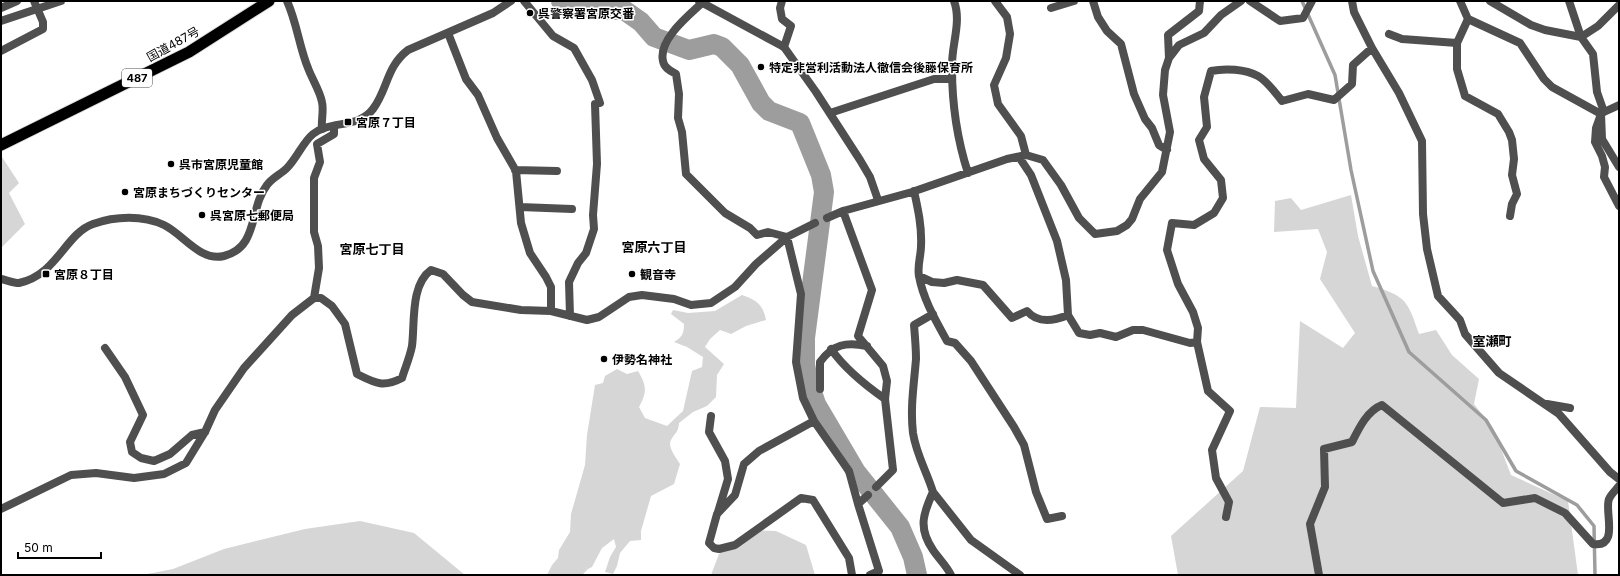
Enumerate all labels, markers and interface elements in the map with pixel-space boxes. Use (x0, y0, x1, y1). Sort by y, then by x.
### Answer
place label: 呉警察署宮原交番 (538, 6, 635, 21)
marker: 呉警察署宮原交番 (525, 8, 535, 18)
street label: 国道487号 (144, 23, 202, 65)
place label: 特定非営利活動法人徹信会後藤保育所 (769, 60, 973, 75)
marker: 特定非営利活動法人徹信会後藤保育所 (756, 62, 766, 72)
road number: 487 (122, 69, 152, 87)
place label: 宮原７丁目 (356, 115, 416, 130)
marker: 宮原７丁目 (343, 117, 353, 127)
place label: 呉市宮原児童館 (179, 157, 263, 172)
marker: 呉市宮原児童館 (166, 159, 176, 169)
place label: 宮原まちづくりセンター (133, 185, 265, 200)
marker: 宮原まちづくりセンター (120, 187, 130, 197)
place label: 呉宮原七郵便局 (210, 208, 294, 223)
marker: 呉宮原七郵便局 (197, 210, 207, 220)
district label: 宮原六丁目 (621, 239, 687, 255)
district label: 宮原七丁目 (339, 241, 405, 257)
place label: 宮原８丁目 (54, 267, 114, 282)
place label: 観音寺 (640, 267, 676, 282)
marker: 宮原８丁目 (41, 269, 51, 279)
marker: 観音寺 (627, 269, 637, 279)
district label: 室瀬町 (1472, 333, 1512, 349)
place label: 伊勢名神社 (612, 352, 672, 367)
marker: 伊勢名神社 (599, 354, 609, 364)
scale bar (18, 534, 101, 560)
text: 50 m (24, 540, 53, 555)

